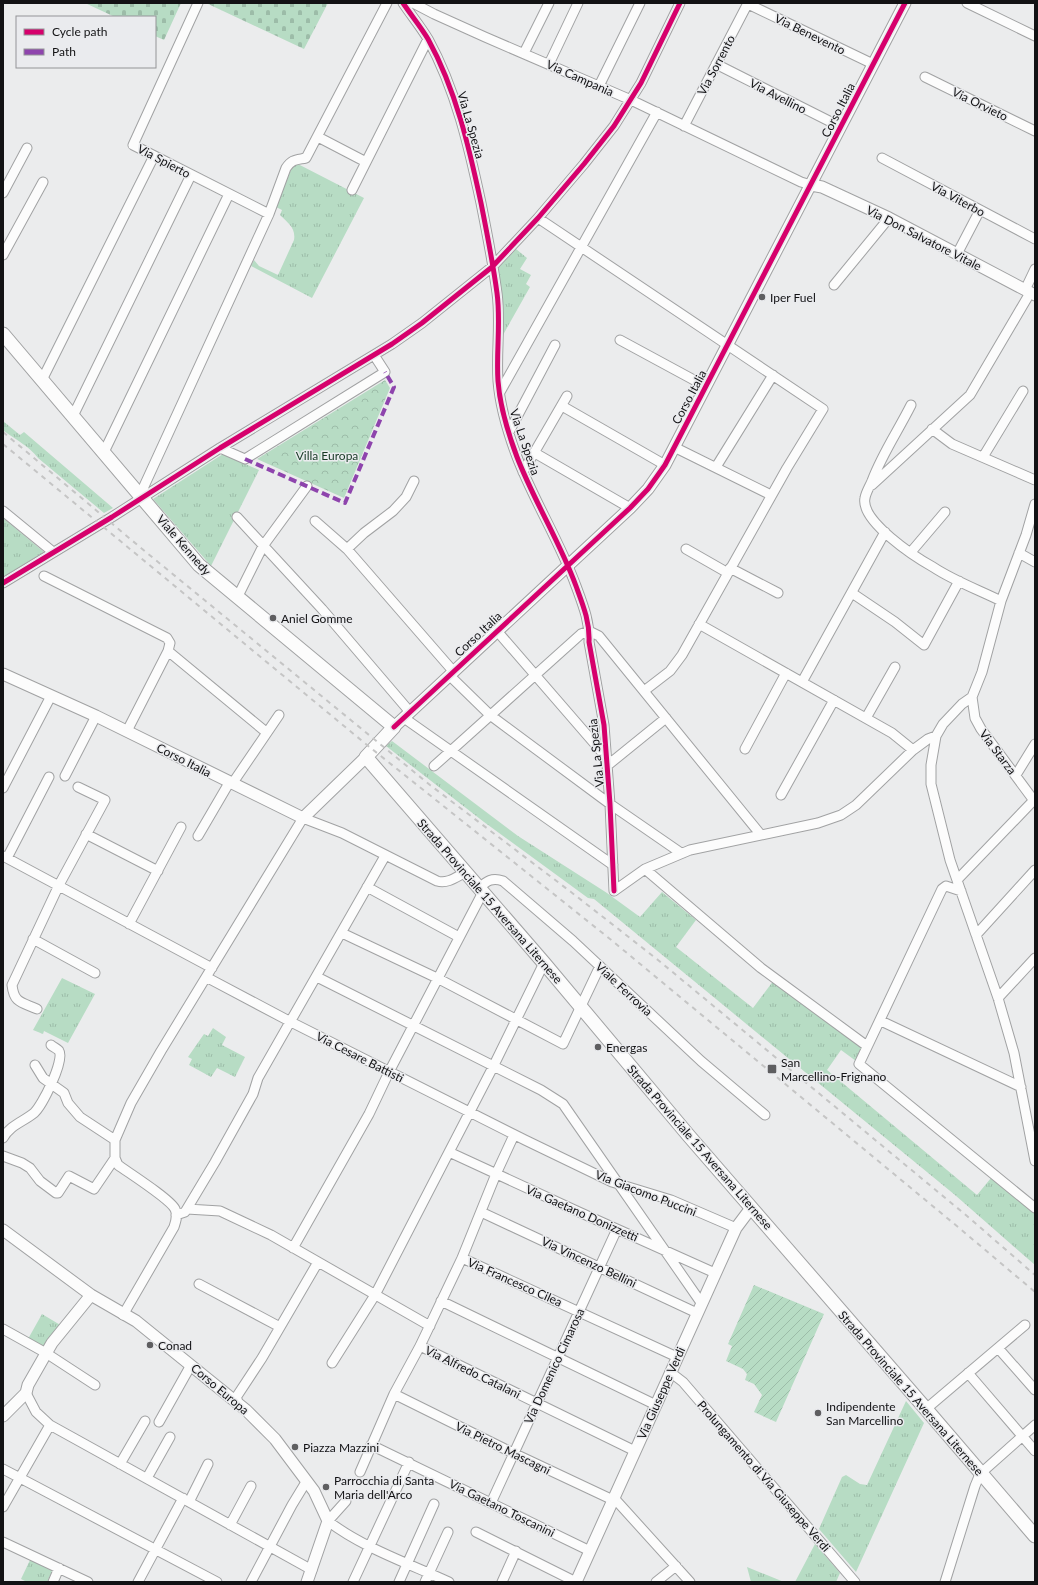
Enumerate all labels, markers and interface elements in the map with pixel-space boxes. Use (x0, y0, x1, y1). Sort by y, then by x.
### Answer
street label: Via Benevento (772, 10, 848, 58)
legend (16, 16, 156, 68)
text: Cycle path (52, 24, 107, 39)
street label: Via Sorrento (694, 32, 738, 98)
text: Path (52, 44, 76, 59)
street label: Via Campania (544, 56, 616, 100)
street label: Via Avellino (747, 75, 809, 117)
street label: Corso Italia (818, 80, 858, 140)
street label: Via Orvieto (950, 84, 1011, 124)
street label: Via La Spezia (454, 90, 488, 160)
street label: Via Spierto (135, 141, 193, 181)
street label: Via Viterbo (928, 178, 988, 220)
street label: Via Don Salvatore Vitale (864, 202, 984, 274)
place label: Iper Fuel (770, 290, 816, 305)
marker: Iper Fuel (757, 292, 767, 302)
street label: Corso Italia (668, 367, 710, 427)
street label: Via La Spezia (507, 407, 543, 477)
park label: Villa Europa (296, 448, 358, 463)
street label: Viale Kennedy (154, 512, 215, 579)
street label: Corso Italia (451, 608, 505, 660)
place label: Aniel Gomme (281, 611, 353, 626)
marker: Aniel Gomme (268, 613, 278, 623)
street label: Via La Spezia (585, 718, 607, 788)
street label: Via Starza (976, 727, 1020, 777)
street label: Corso Italia (154, 740, 214, 780)
street label: Strada Provinciale 15 Aversana Liternese (414, 816, 566, 986)
street label: Viale Ferrovia (593, 959, 655, 1019)
street label: Via Cesare Battisti (314, 1028, 406, 1086)
place label: Energas (606, 1040, 647, 1055)
marker: Energas (593, 1042, 603, 1052)
place label: San Marcellino-Frignano (781, 1055, 887, 1084)
street label: Strada Provinciale 15 Aversana Liternese (624, 1062, 776, 1232)
marker: San Marcellino-Frignano (766, 1063, 778, 1075)
street label: Via Giacomo Puccini (593, 1167, 699, 1219)
street label: Via Gaetano Donizzetti (523, 1181, 641, 1245)
street label: Via Vincenzo Bellini (539, 1233, 639, 1291)
street label: Via Francesco Cilea (465, 1254, 565, 1310)
street label: Via Domenico Cimarosa (521, 1306, 587, 1426)
street label: Strada Provinciale 15 Aversana Liternese (835, 1308, 987, 1478)
place label: Conad (158, 1338, 192, 1353)
marker: Conad (145, 1340, 155, 1350)
street label: Via Alfredo Catalani (423, 1342, 523, 1402)
street label: Via Giuseppe Verdi (634, 1344, 688, 1442)
street label: Corso Europa (188, 1360, 252, 1418)
street label: Prolungamento di Via Giuseppe Verdi (694, 1397, 834, 1555)
place label: Indipendente San Marcellino (826, 1399, 903, 1428)
marker: Indipendente San Marcellino (813, 1408, 823, 1418)
street label: Via Pietro Mascagni (453, 1418, 553, 1478)
place label: Piazza Mazzini (303, 1440, 379, 1455)
marker: Piazza Mazzini (290, 1442, 300, 1452)
place label: Parrocchia di Santa Maria dell'Arco (334, 1473, 434, 1502)
street label: Via Gaetano Toscanini (447, 1476, 558, 1540)
marker: Parrocchia di Santa Maria dell'Arco (321, 1482, 331, 1492)

